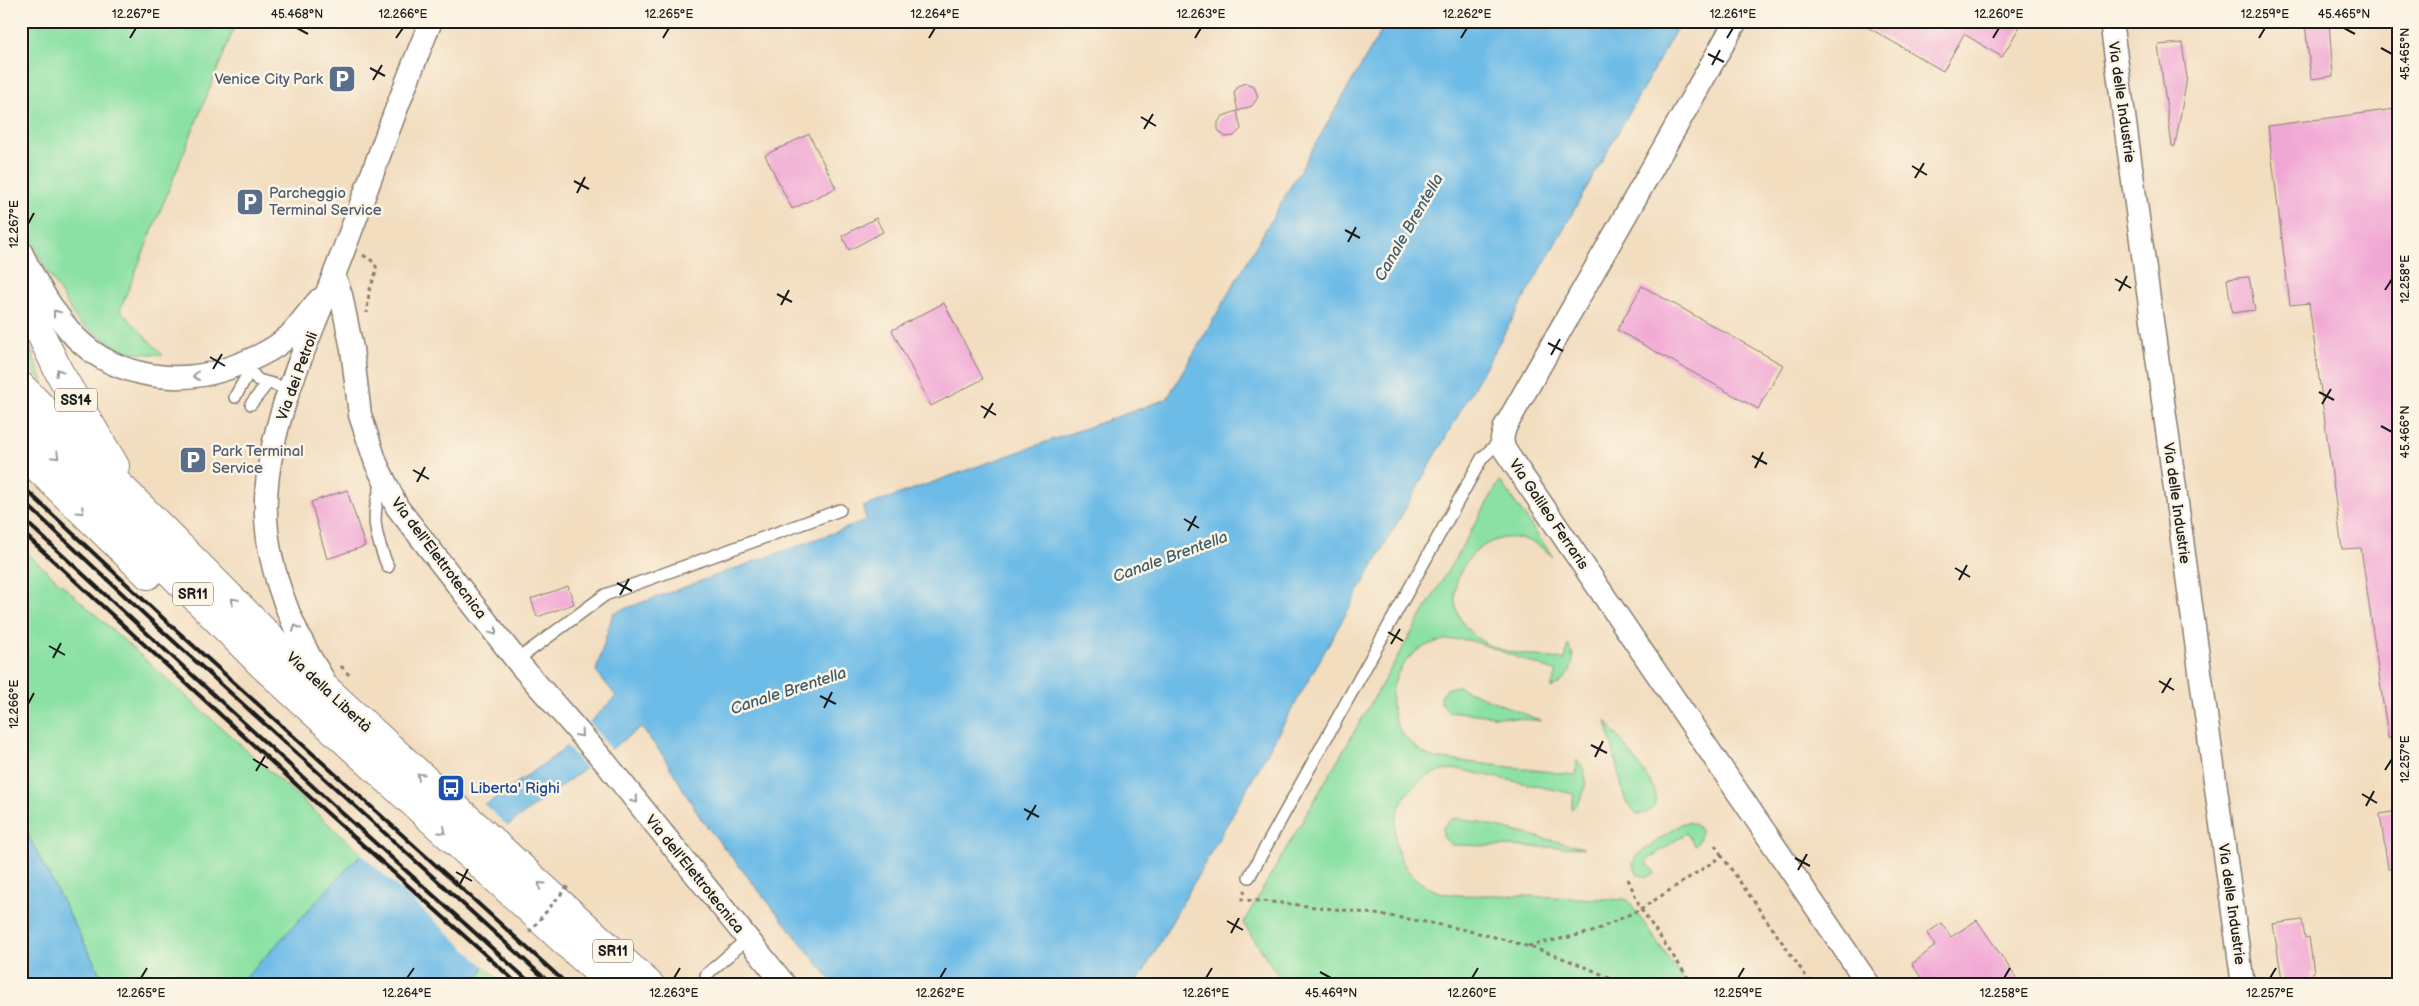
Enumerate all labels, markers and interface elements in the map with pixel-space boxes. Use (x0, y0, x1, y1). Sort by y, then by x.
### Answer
text: 12.267°E (112, 7, 160, 22)
text: 45.468°N (271, 7, 323, 22)
text: 12.266°E (378, 7, 428, 22)
text: 12.265°E (645, 7, 693, 22)
text: 12.264°E (911, 7, 959, 22)
text: 12.263°E (1176, 7, 1226, 22)
text: 12.262°E (1443, 7, 1491, 22)
text: 12.261°E (1710, 7, 1756, 22)
text: 12.260°E (1975, 7, 2024, 22)
text: 12.259°E (2241, 7, 2289, 22)
text: 45.465°N (2318, 7, 2370, 22)
text: 45.465°N (2398, 28, 2413, 80)
street label: Via delle Industrie (2104, 40, 2139, 164)
parking icon: Venice City Park (327, 64, 357, 94)
place label: Venice City Park (214, 70, 324, 89)
water label: Canale Brentella (1371, 171, 1448, 285)
place label: Parcheggio Terminal Service (269, 184, 382, 220)
parking icon: Parcheggio Terminal Service (235, 187, 265, 217)
text: 12.267°E (7, 200, 22, 248)
text: 12.258°E (2398, 255, 2413, 303)
one-way arrow (53, 309, 62, 319)
street label: Via dei Petroli (273, 329, 322, 423)
one-way arrow (55, 368, 65, 377)
one-way arrow (192, 370, 200, 381)
road number: SS14 (55, 388, 97, 412)
text: 45.466°N (2398, 406, 2413, 458)
street label: Via delle Industrie (2159, 441, 2194, 565)
place label: Park Terminal Service (212, 442, 304, 478)
parking icon: Park Terminal Service (178, 445, 208, 475)
one-way arrow (50, 450, 59, 459)
street label: Via Galileo Ferraris (1505, 455, 1593, 574)
street label: Via dell'Elettrotecnica (387, 494, 490, 623)
one-way arrow (75, 505, 84, 514)
water label: Canale Brentella (1110, 528, 1231, 587)
road number: SR11 (173, 582, 213, 606)
one-way arrow (231, 598, 240, 607)
one-way arrow (291, 624, 302, 633)
one-way arrow (489, 626, 498, 635)
street label: Via della Libertà (282, 648, 375, 737)
water label: Canale Brentella (728, 664, 849, 719)
text: 12.266°E (7, 679, 22, 729)
one-way arrow (574, 729, 583, 738)
text: 12.257°E (2398, 735, 2413, 783)
one-way arrow (417, 773, 426, 782)
bus stop icon: Liberta' Righi (436, 773, 466, 803)
place label: Liberta' Righi (470, 779, 560, 798)
one-way arrow (630, 794, 638, 803)
street label: Via dell'Elettrotecnica (641, 811, 748, 937)
one-way arrow (437, 825, 446, 834)
street label: Via delle Industrie (2214, 842, 2249, 966)
one-way arrow (537, 882, 546, 891)
road number: SR11 (593, 939, 633, 962)
text: 12.265°E (117, 986, 165, 1001)
text: 12.264°E (383, 986, 431, 1001)
text: 12.263°E (649, 986, 699, 1001)
text: 12.262°E (916, 986, 964, 1001)
text: 12.261°E (1183, 986, 1229, 1001)
text: 45.469°N (1305, 986, 1357, 1001)
text: 12.260°E (1448, 986, 1497, 1001)
text: 12.259°E (1714, 986, 1762, 1001)
text: 12.258°E (1980, 986, 2028, 1001)
text: 12.257°E (2246, 986, 2294, 1001)

